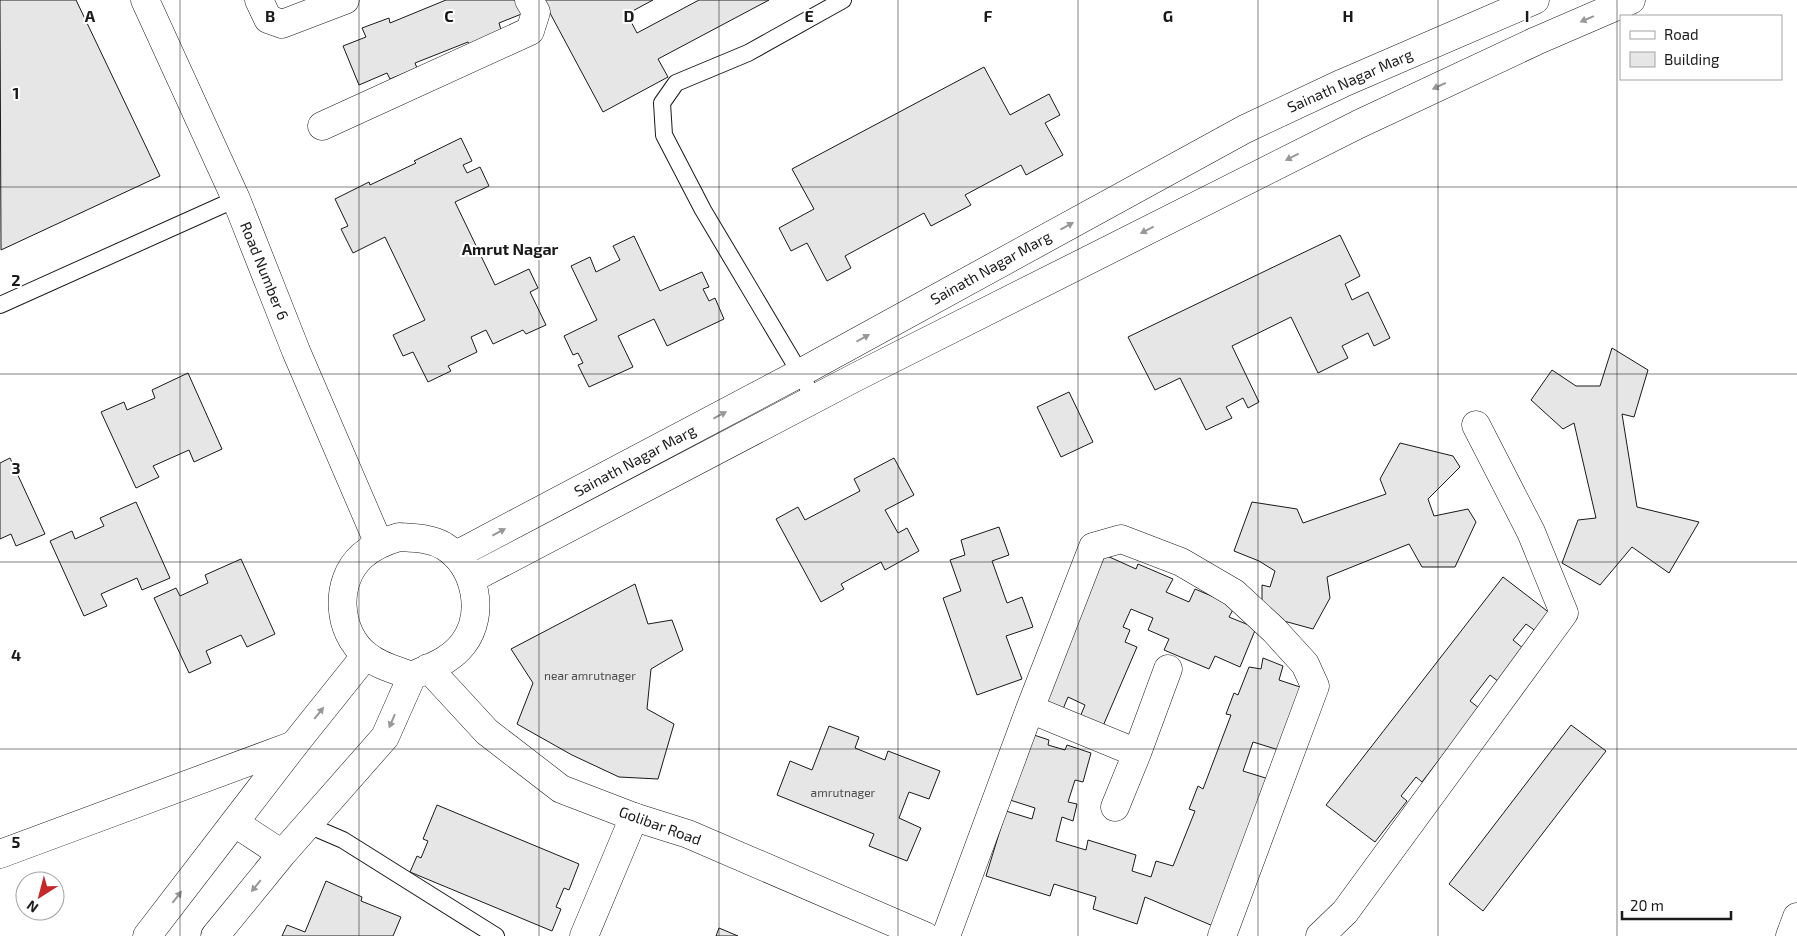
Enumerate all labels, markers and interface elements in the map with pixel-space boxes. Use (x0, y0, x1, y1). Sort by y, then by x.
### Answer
text: A (85, 6, 96, 25)
text: B (265, 6, 275, 25)
text: C (444, 6, 454, 25)
text: D (624, 6, 635, 25)
text: E (804, 6, 814, 25)
text: F (984, 6, 993, 25)
text: G (1163, 6, 1173, 25)
text: H (1342, 6, 1354, 25)
text: I (1525, 6, 1529, 25)
legend (1620, 15, 1782, 80)
one-way arrow (1580, 16, 1594, 24)
text: Road (1664, 25, 1699, 43)
street label: Sainath Nagar Marg (1284, 44, 1416, 116)
text: Building (1664, 50, 1720, 68)
text: 1 (13, 83, 19, 102)
one-way arrow (1432, 83, 1446, 91)
one-way arrow (1285, 153, 1300, 161)
street label: Road Number 6 (237, 219, 293, 322)
one-way arrow (1060, 222, 1074, 231)
street label: Sainath Nagar Marg (927, 226, 1055, 308)
one-way arrow (1140, 226, 1154, 234)
district label: Amrut Nagar (462, 239, 559, 258)
text: 2 (11, 270, 21, 289)
one-way arrow (856, 334, 870, 343)
one-way arrow (713, 411, 727, 419)
street label: Sainath Nagar Marg (571, 420, 699, 500)
text: 3 (11, 458, 21, 477)
one-way arrow (492, 528, 506, 537)
text: 4 (11, 645, 21, 664)
house number: near amrutnager (544, 668, 636, 682)
one-way arrow (314, 707, 325, 720)
one-way arrow (388, 713, 396, 728)
house number: amrutnager (811, 785, 876, 799)
street label: Golibar Road (617, 802, 704, 848)
text: 5 (12, 832, 21, 851)
north arrow (15, 871, 65, 921)
one-way arrow (251, 879, 262, 892)
scale bar (1622, 888, 1731, 920)
one-way arrow (171, 891, 182, 904)
text: 20 m (1630, 896, 1664, 914)
text: N (23, 897, 41, 917)

